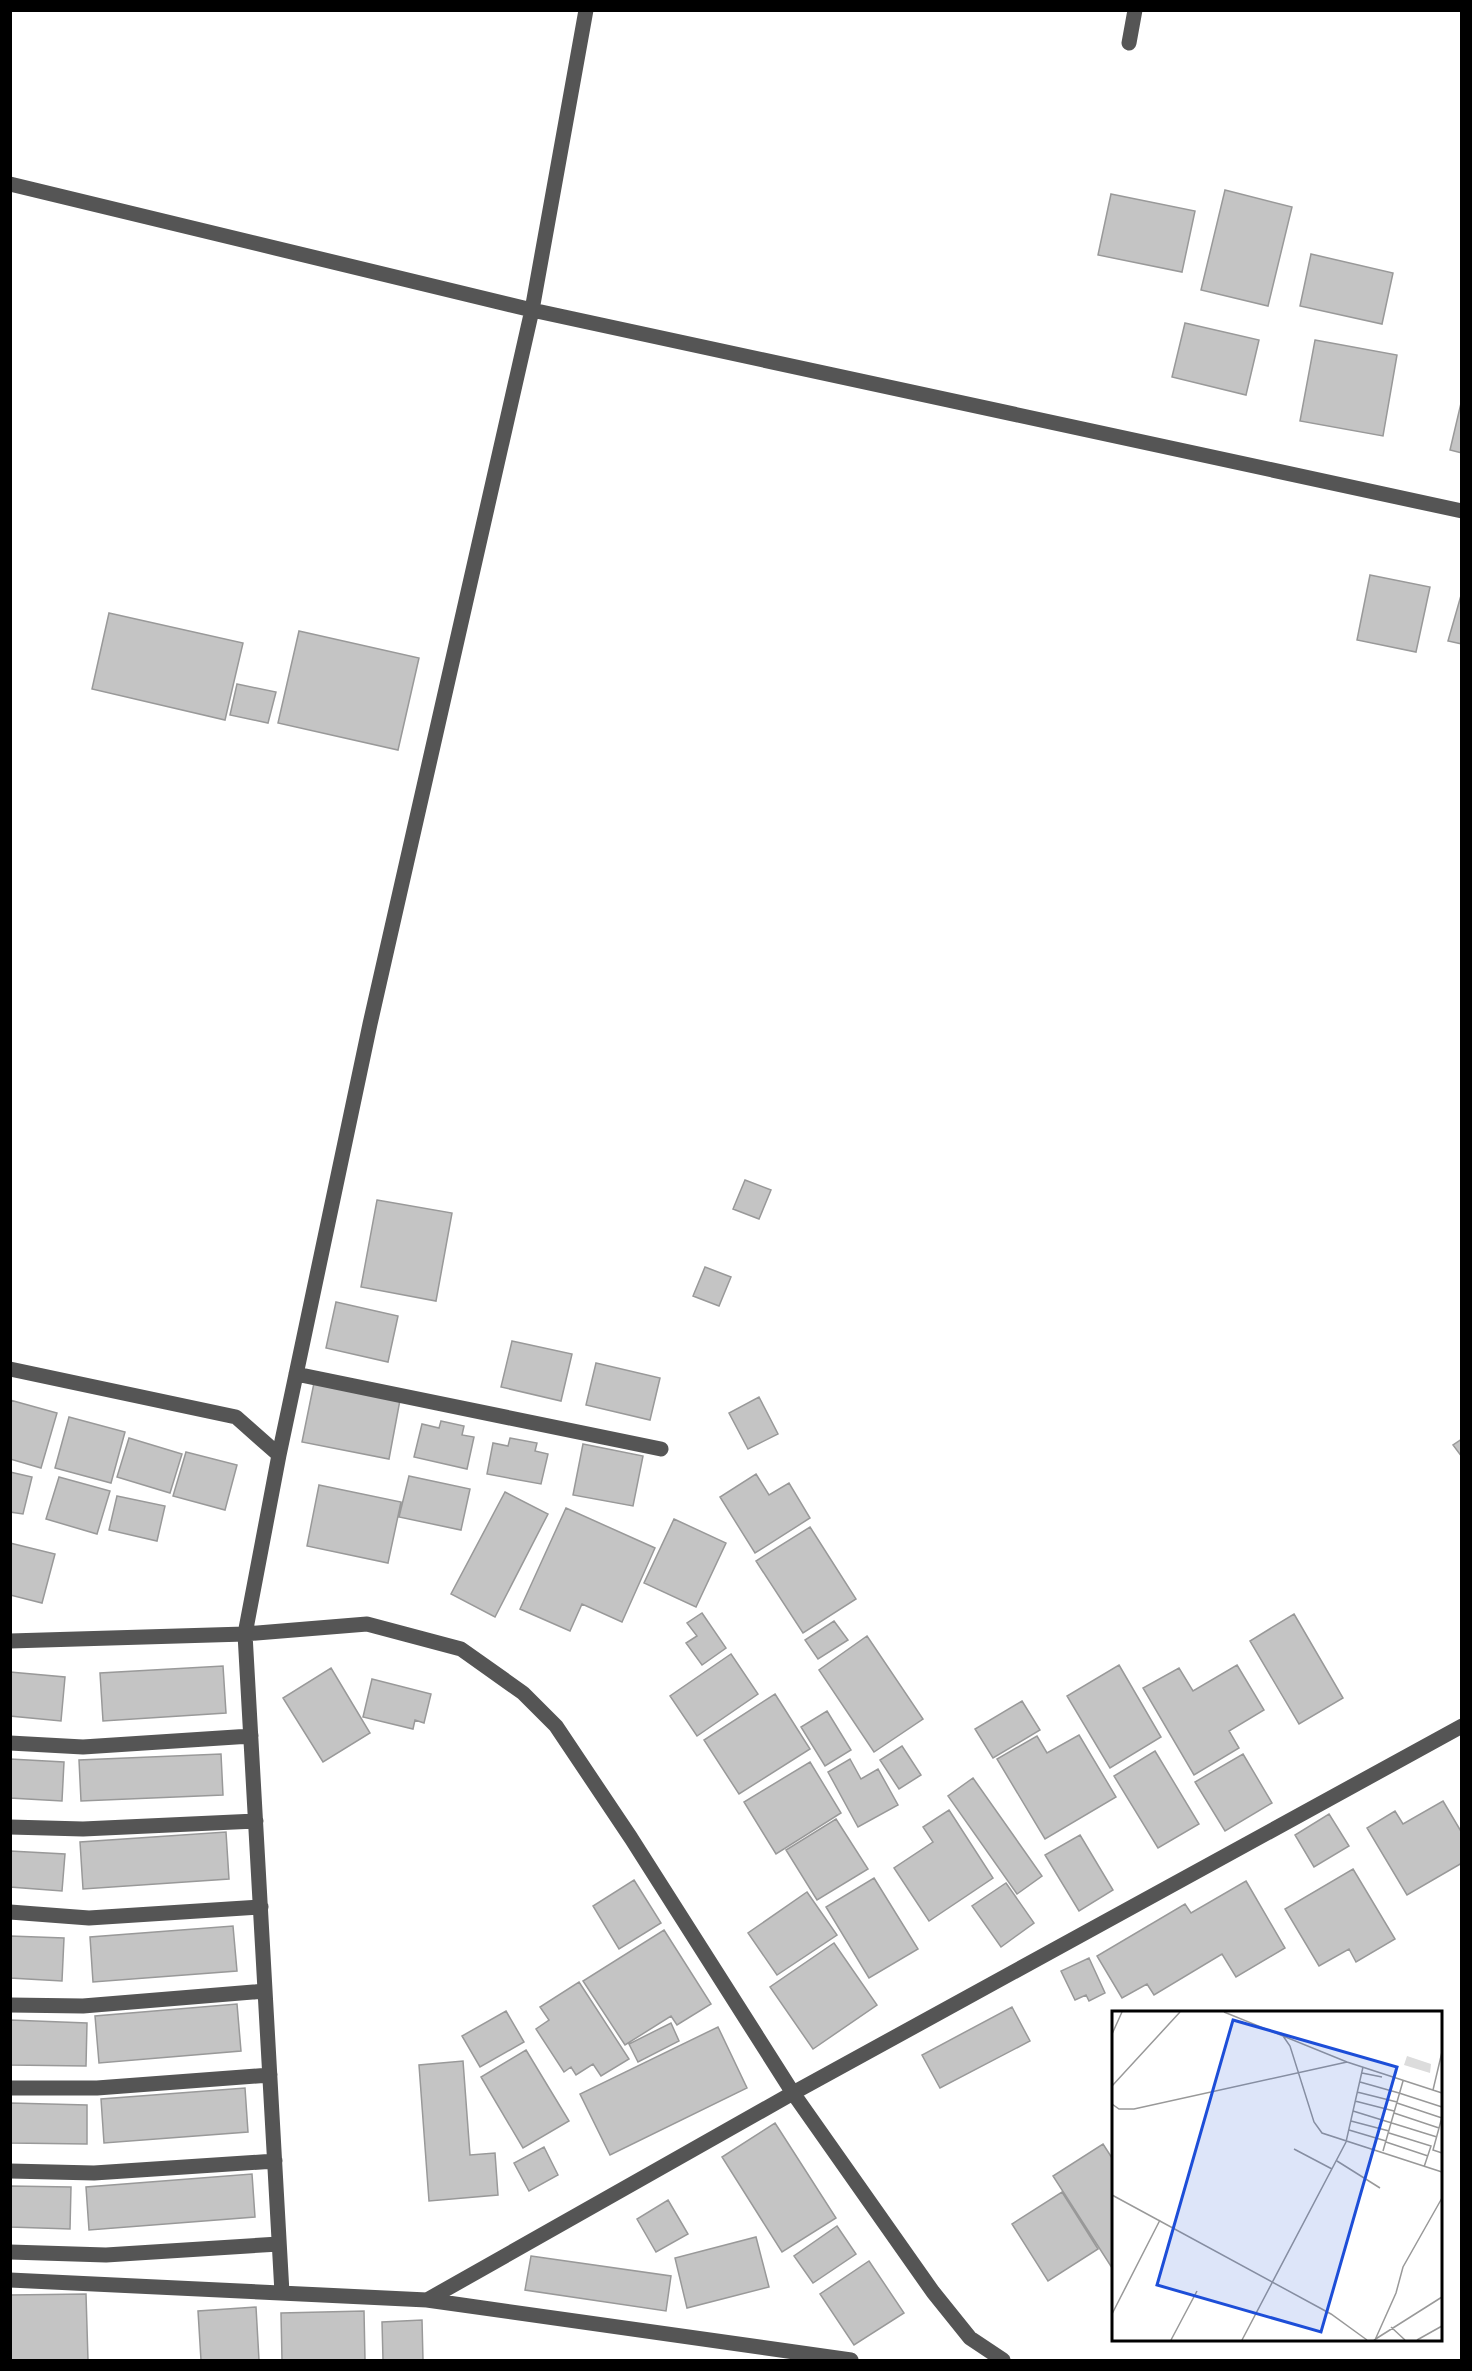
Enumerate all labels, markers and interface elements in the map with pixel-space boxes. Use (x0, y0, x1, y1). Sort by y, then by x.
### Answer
inset map (1112, 2011, 1442, 2341)

